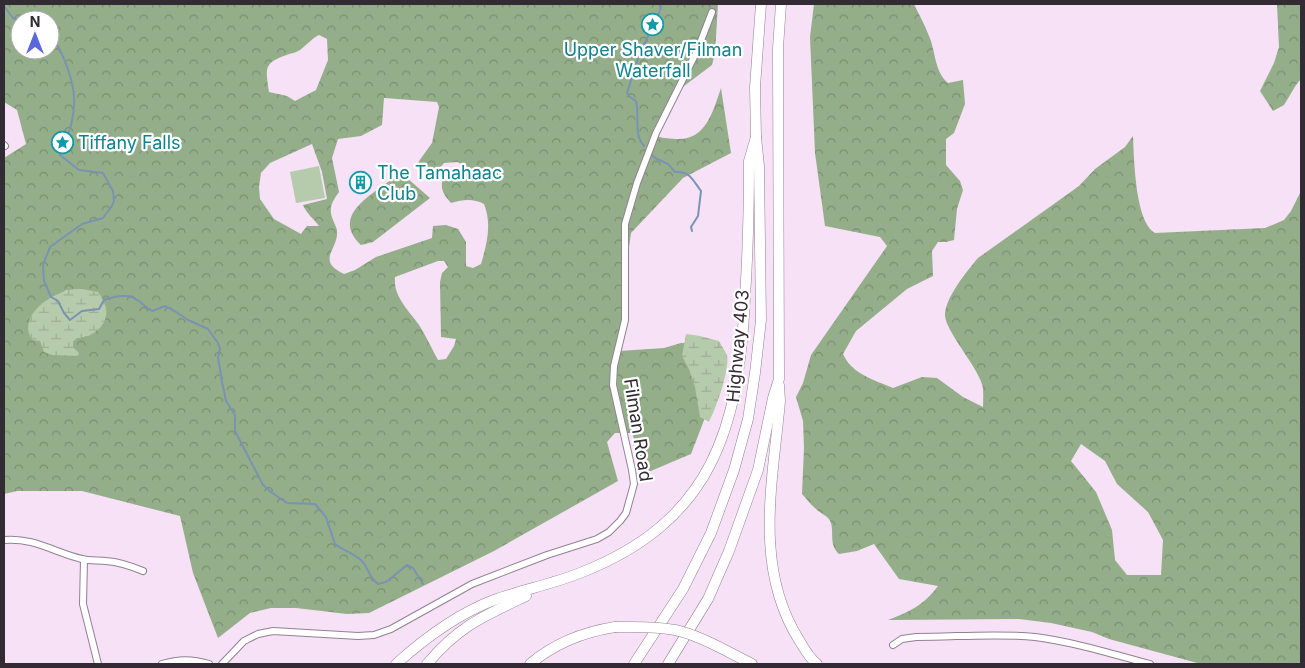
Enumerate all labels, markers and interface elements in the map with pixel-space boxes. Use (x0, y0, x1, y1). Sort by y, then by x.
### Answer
north arrow (10, 10, 60, 60)
text: N (30, 13, 40, 30)
place icon: Upper Shaver/Filman Waterfall (641, 13, 665, 37)
place label: Upper Shaver/Filman Waterfall (564, 39, 742, 81)
place icon: Tiffany Falls (50, 131, 74, 155)
place label: Tiffany Falls (78, 132, 181, 153)
place label: The Tamahaac Club (377, 162, 502, 204)
building icon: The Tamahaac Club (349, 171, 373, 195)
street label: Highway 403 (722, 289, 753, 403)
street label: Filman Road (620, 377, 657, 483)

